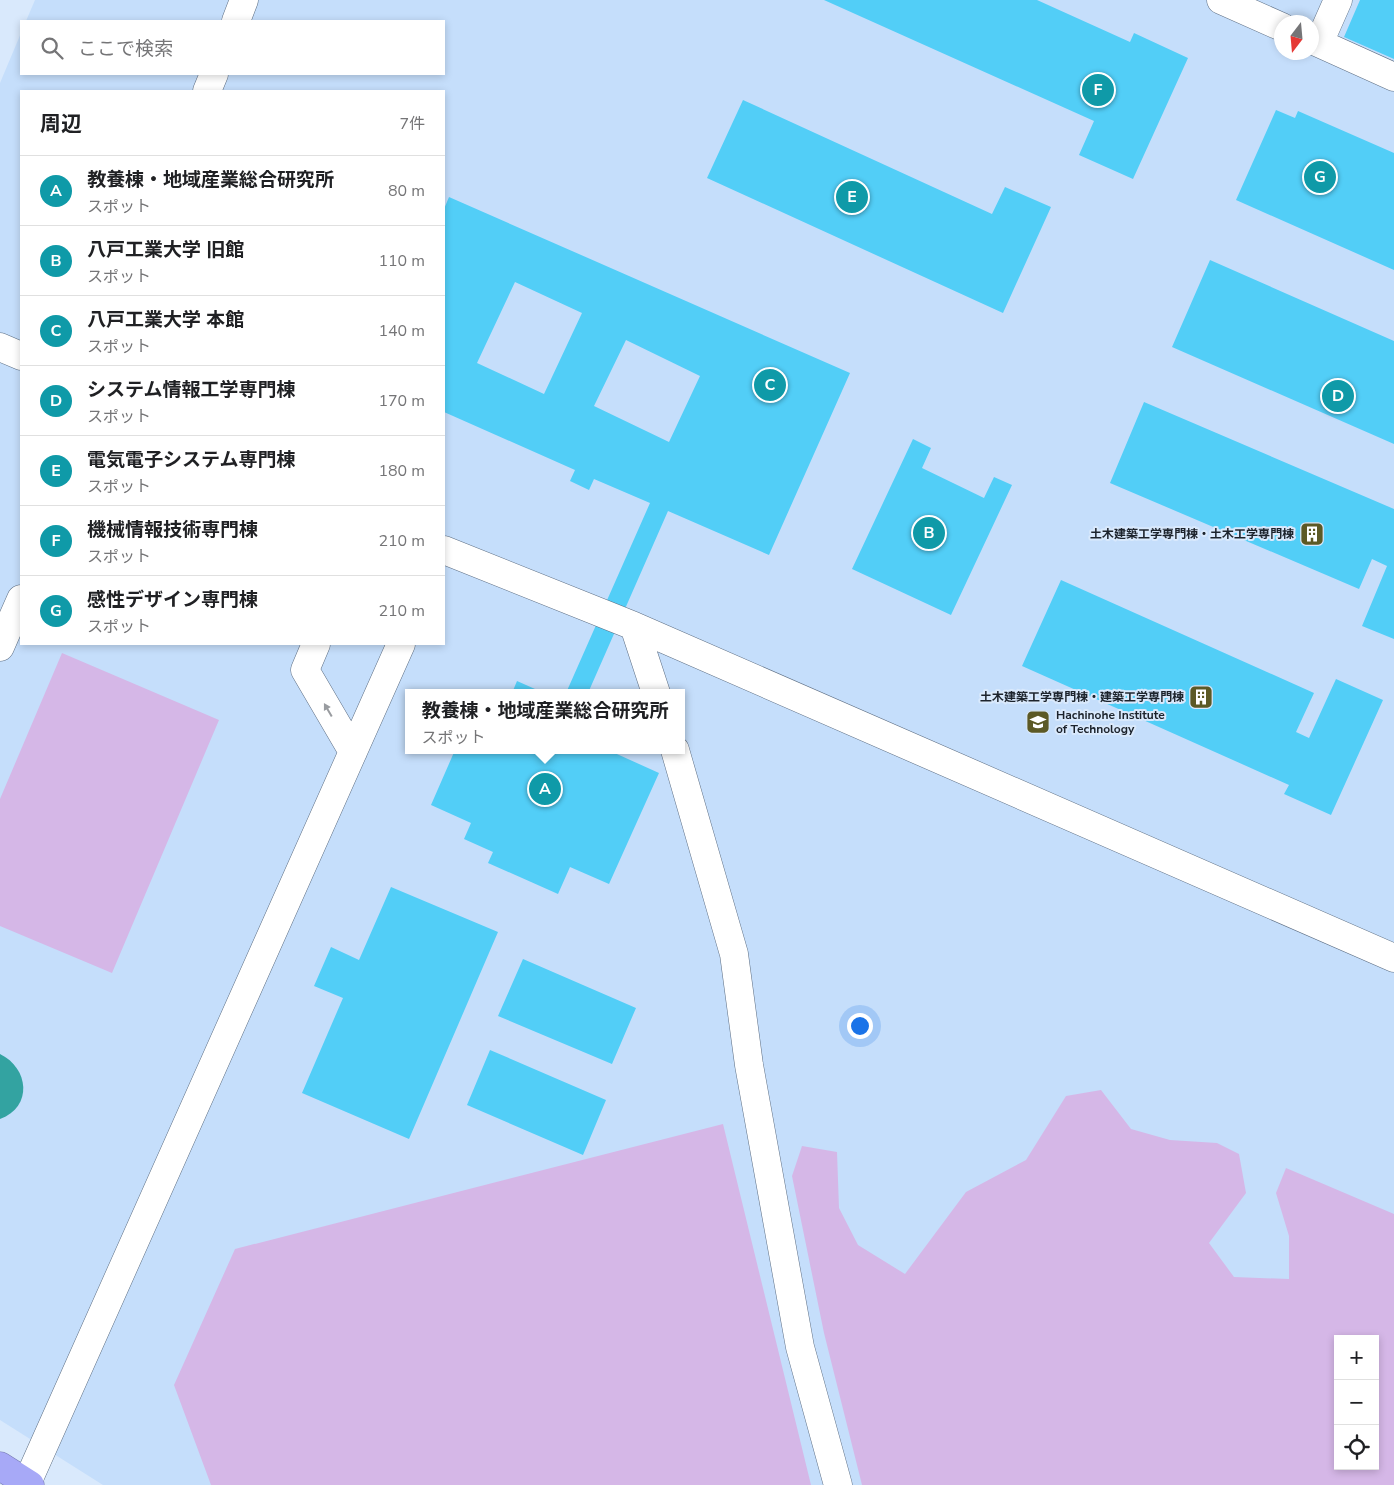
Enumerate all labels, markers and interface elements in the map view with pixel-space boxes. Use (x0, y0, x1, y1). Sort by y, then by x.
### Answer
north arrow (1274, 15, 1319, 60)
search box (20, 20, 445, 75)
icon: search (38, 34, 66, 62)
text: ここで検索 (78, 36, 173, 62)
pin: F (1082, 71, 1114, 109)
text: 周辺 (40, 110, 82, 138)
text: 7件 (399, 113, 425, 135)
pin: G (1304, 158, 1336, 196)
text: 教養棟・地域産業総合研究所 (87, 167, 334, 193)
pin: E (836, 178, 868, 216)
text: A (50, 180, 62, 202)
text: 80 m (388, 180, 425, 202)
text: スポット (87, 196, 151, 218)
text: 八戸工業大学 旧館 (87, 237, 244, 263)
text: B (50, 250, 62, 272)
text: 110 m (378, 250, 425, 272)
text: スポット (87, 266, 151, 288)
text: 八戸工業大学 本館 (87, 307, 244, 333)
text: C (51, 320, 61, 342)
text: 140 m (378, 320, 425, 342)
text: スポット (87, 336, 151, 358)
pin: C (754, 366, 786, 404)
text: システム情報工学専門棟 (87, 377, 295, 403)
pin: D (1322, 377, 1354, 415)
text: D (50, 390, 62, 412)
text: 170 m (378, 390, 425, 412)
text: スポット (87, 406, 151, 428)
text: 電気電子システム専門棟 (87, 447, 295, 473)
text: E (51, 460, 61, 482)
text: 180 m (378, 460, 425, 482)
text: スポット (87, 476, 151, 498)
pin: B (913, 514, 945, 552)
text: 機械情報技術専門棟 (87, 517, 258, 543)
building icon: 土木建築工学専門棟・土木工学専門棟 (1299, 521, 1325, 547)
place label: 土木建築工学専門棟・土木工学専門棟 (1090, 526, 1294, 542)
text: F (52, 530, 61, 552)
text: 210 m (378, 530, 425, 552)
text: スポット (87, 546, 151, 568)
text: 感性デザイン専門棟 (87, 587, 258, 613)
text: G (50, 600, 62, 622)
text: 210 m (378, 600, 425, 622)
text: スポット (87, 616, 151, 638)
building icon: 土木建築工学専門棟・建築工学専門棟 (1188, 684, 1214, 710)
popup (405, 689, 685, 754)
place label: 土木建築工学専門棟・建築工学専門棟 (980, 689, 1184, 705)
text: 教養棟・地域産業総合研究所 (421, 698, 669, 724)
one-way arrow (324, 704, 333, 717)
place label: Hachinohe Institute of Technology (1056, 707, 1165, 737)
school or university icon: Hachinohe Institute of Technology (1025, 709, 1051, 735)
text: スポット (421, 727, 486, 749)
pin: A (529, 770, 561, 808)
your location (847, 1013, 873, 1039)
map controls (1334, 1335, 1379, 1470)
button: + (1334, 1335, 1379, 1380)
button: − (1334, 1380, 1379, 1425)
button: locate (1334, 1425, 1379, 1470)

